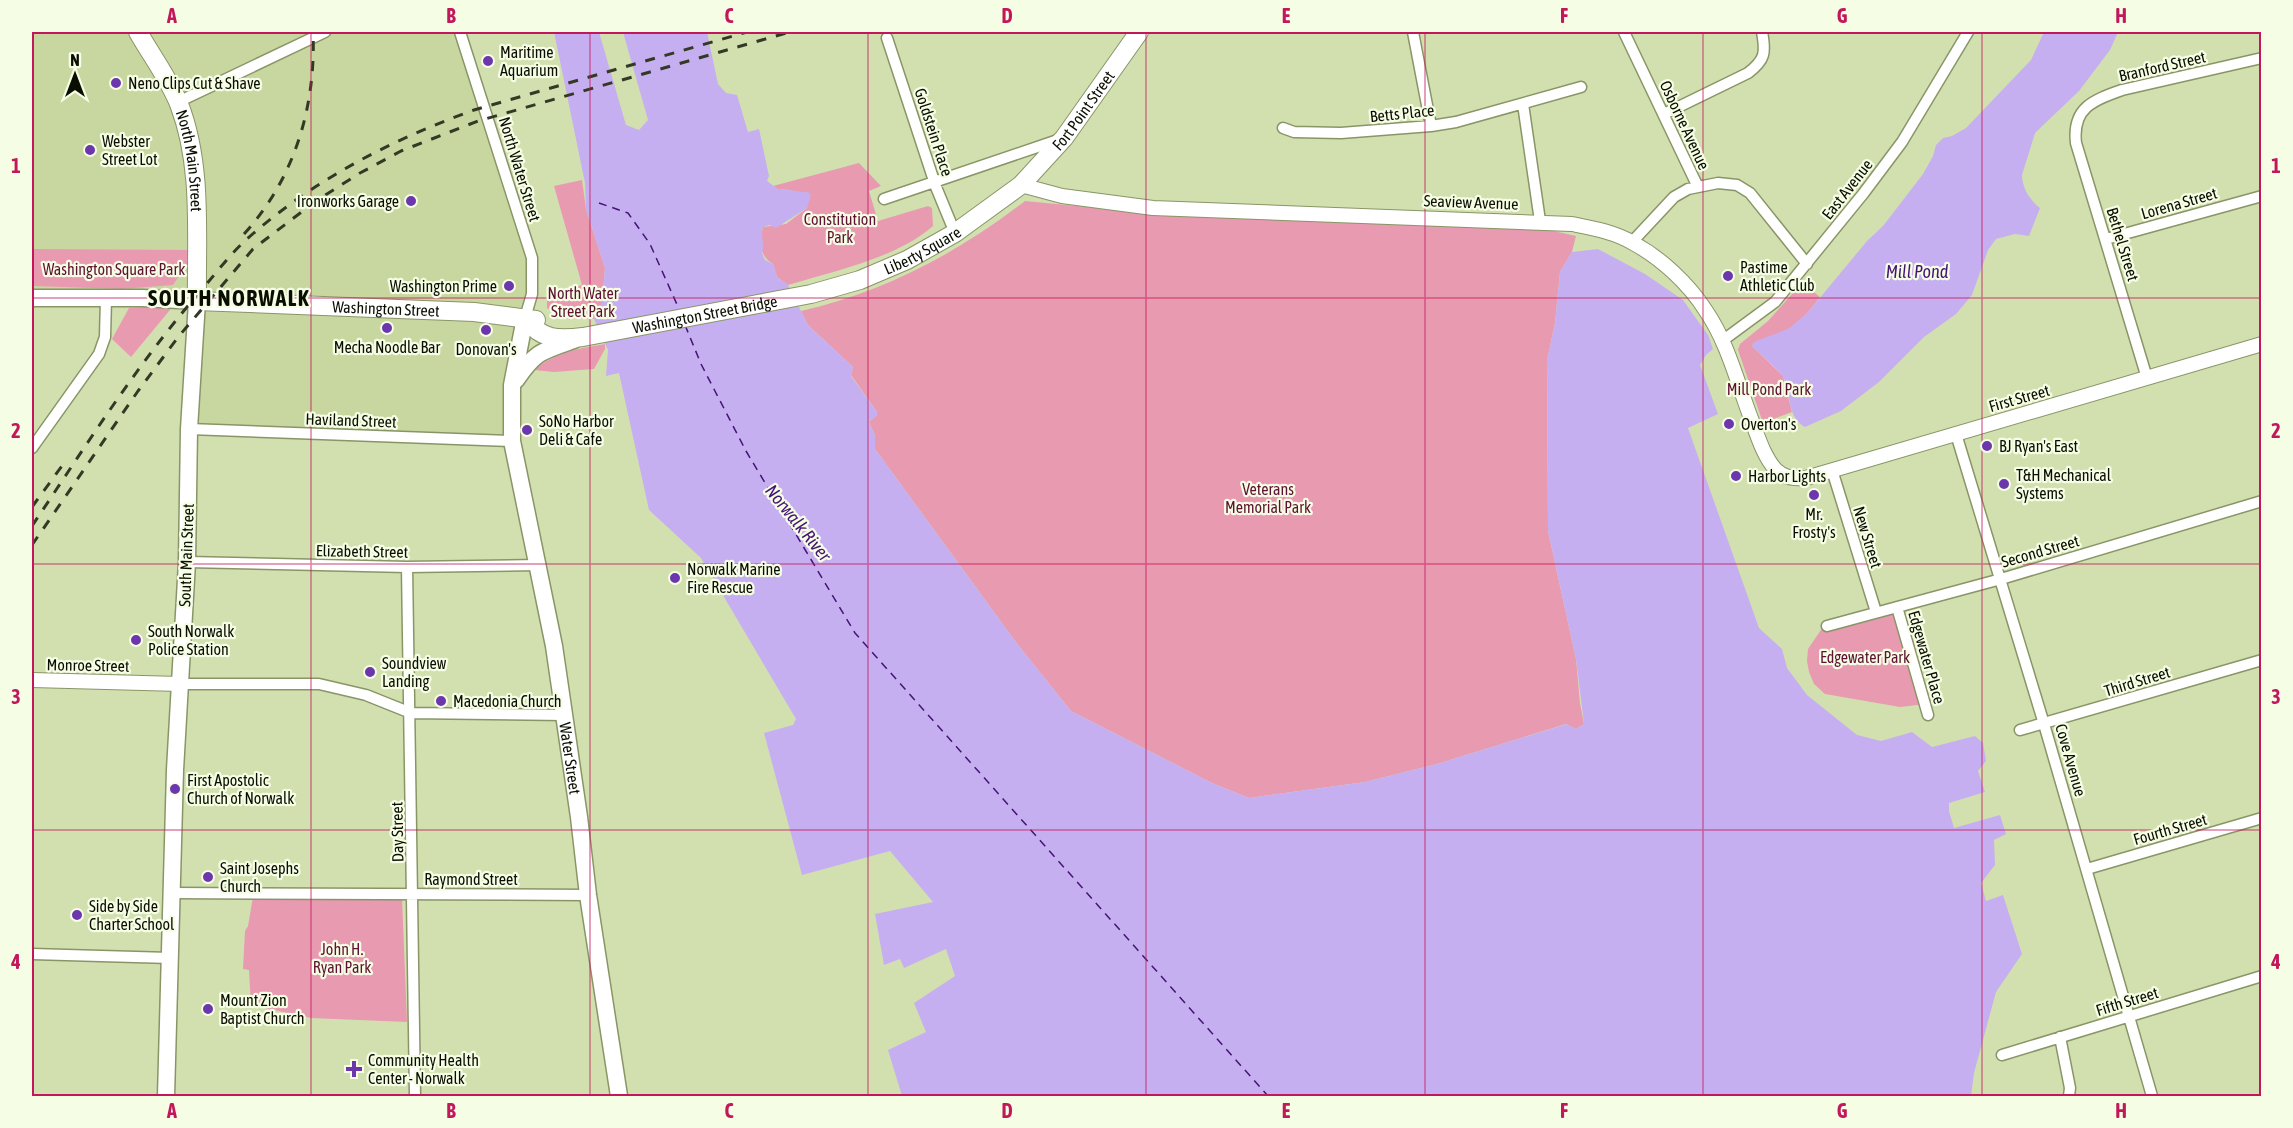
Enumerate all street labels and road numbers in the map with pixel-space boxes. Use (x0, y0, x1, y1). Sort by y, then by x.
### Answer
street label: Branford Street (2117, 47, 2208, 85)
street label: Fort Point Street (1048, 67, 1118, 154)
street label: Osborne Avenue (1656, 78, 1714, 172)
street label: Goldstein Place (911, 86, 957, 178)
street label: Betts Place (1369, 101, 1435, 125)
street label: North Main Street (173, 107, 206, 212)
street label: North Water Street (496, 115, 545, 224)
street label: East Avenue (1818, 155, 1876, 223)
street label: Lorena Street (2139, 183, 2219, 222)
street label: Seaview Avenue (1423, 191, 1519, 213)
street label: Bethel Street (2103, 205, 2143, 283)
street label: Liberty Square (881, 223, 964, 278)
street label: Washington Street Bridge (631, 292, 779, 336)
street label: Washington Street (332, 297, 440, 320)
street label: First Street (1987, 381, 2052, 415)
street label: Haviland Street (305, 409, 397, 431)
street label: South Main Street (175, 503, 197, 607)
street label: New Street (1850, 504, 1886, 570)
street label: Second Street (1999, 531, 2081, 571)
street label: Elizabeth Street (316, 541, 409, 561)
street label: Edgewater Place (1904, 608, 1949, 706)
street label: Monroe Street (46, 655, 130, 675)
street label: Third Street (2102, 662, 2172, 700)
street label: Water Street (556, 721, 585, 796)
street label: Cove Avenue (2052, 722, 2090, 798)
street label: Day Street (387, 801, 408, 862)
street label: Fourth Street (2131, 810, 2209, 848)
street label: Raymond Street (424, 870, 518, 889)
street label: Fifth Street (2094, 983, 2161, 1019)

